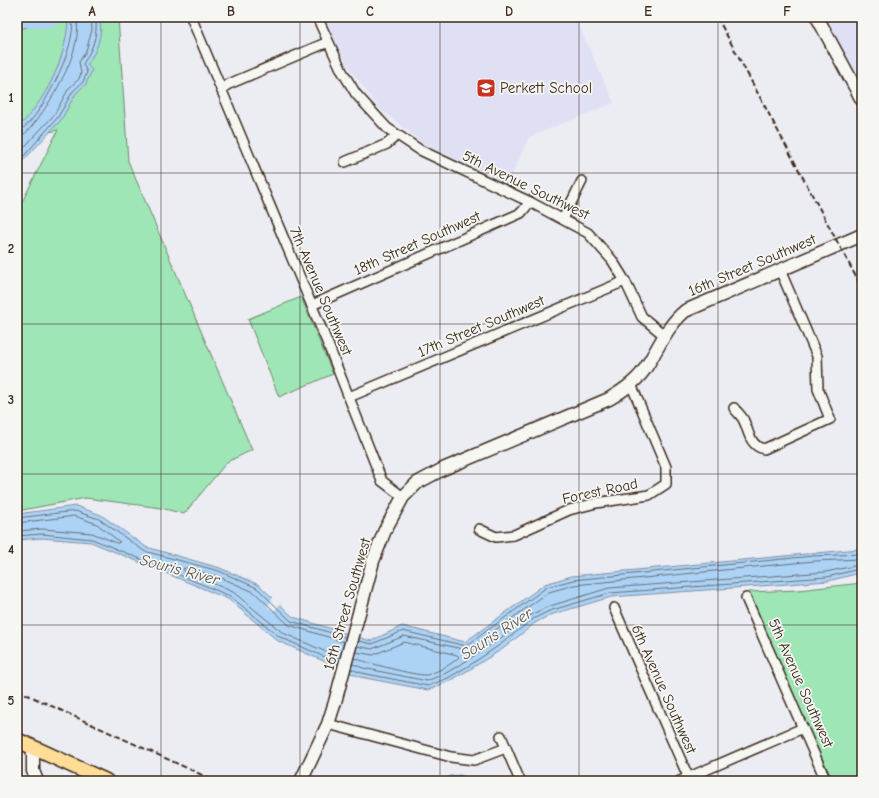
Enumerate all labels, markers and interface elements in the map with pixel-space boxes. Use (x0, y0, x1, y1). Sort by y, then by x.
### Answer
text: A (88, 4, 96, 19)
text: B (227, 4, 235, 19)
text: C (366, 4, 374, 19)
text: D (505, 4, 513, 19)
text: E (644, 4, 652, 19)
text: F (783, 4, 791, 19)
school or university icon: Perkett School (475, 77, 497, 99)
place label: Perkett School (500, 79, 592, 97)
text: 1 (8, 90, 14, 105)
street label: 5th Avenue Southwest (460, 146, 593, 224)
street label: 18th Street Southwest (351, 207, 484, 279)
street label: 7th Avenue Southwest (286, 224, 357, 359)
street label: 16th Street Southwest (685, 230, 819, 300)
text: 2 (8, 241, 14, 256)
street label: 17th Street Southwest (415, 291, 548, 361)
text: 3 (8, 392, 14, 407)
street label: Forest Road (561, 474, 639, 508)
street label: 16th Street Southwest (319, 535, 375, 672)
text: 4 (8, 542, 14, 557)
water label: Souris River (138, 551, 222, 589)
water label: Souris River (457, 604, 536, 664)
street label: 5th Avenue Southwest (764, 616, 838, 751)
street label: 6th Avenue Southwest (627, 622, 701, 757)
text: 5 (8, 693, 15, 708)

